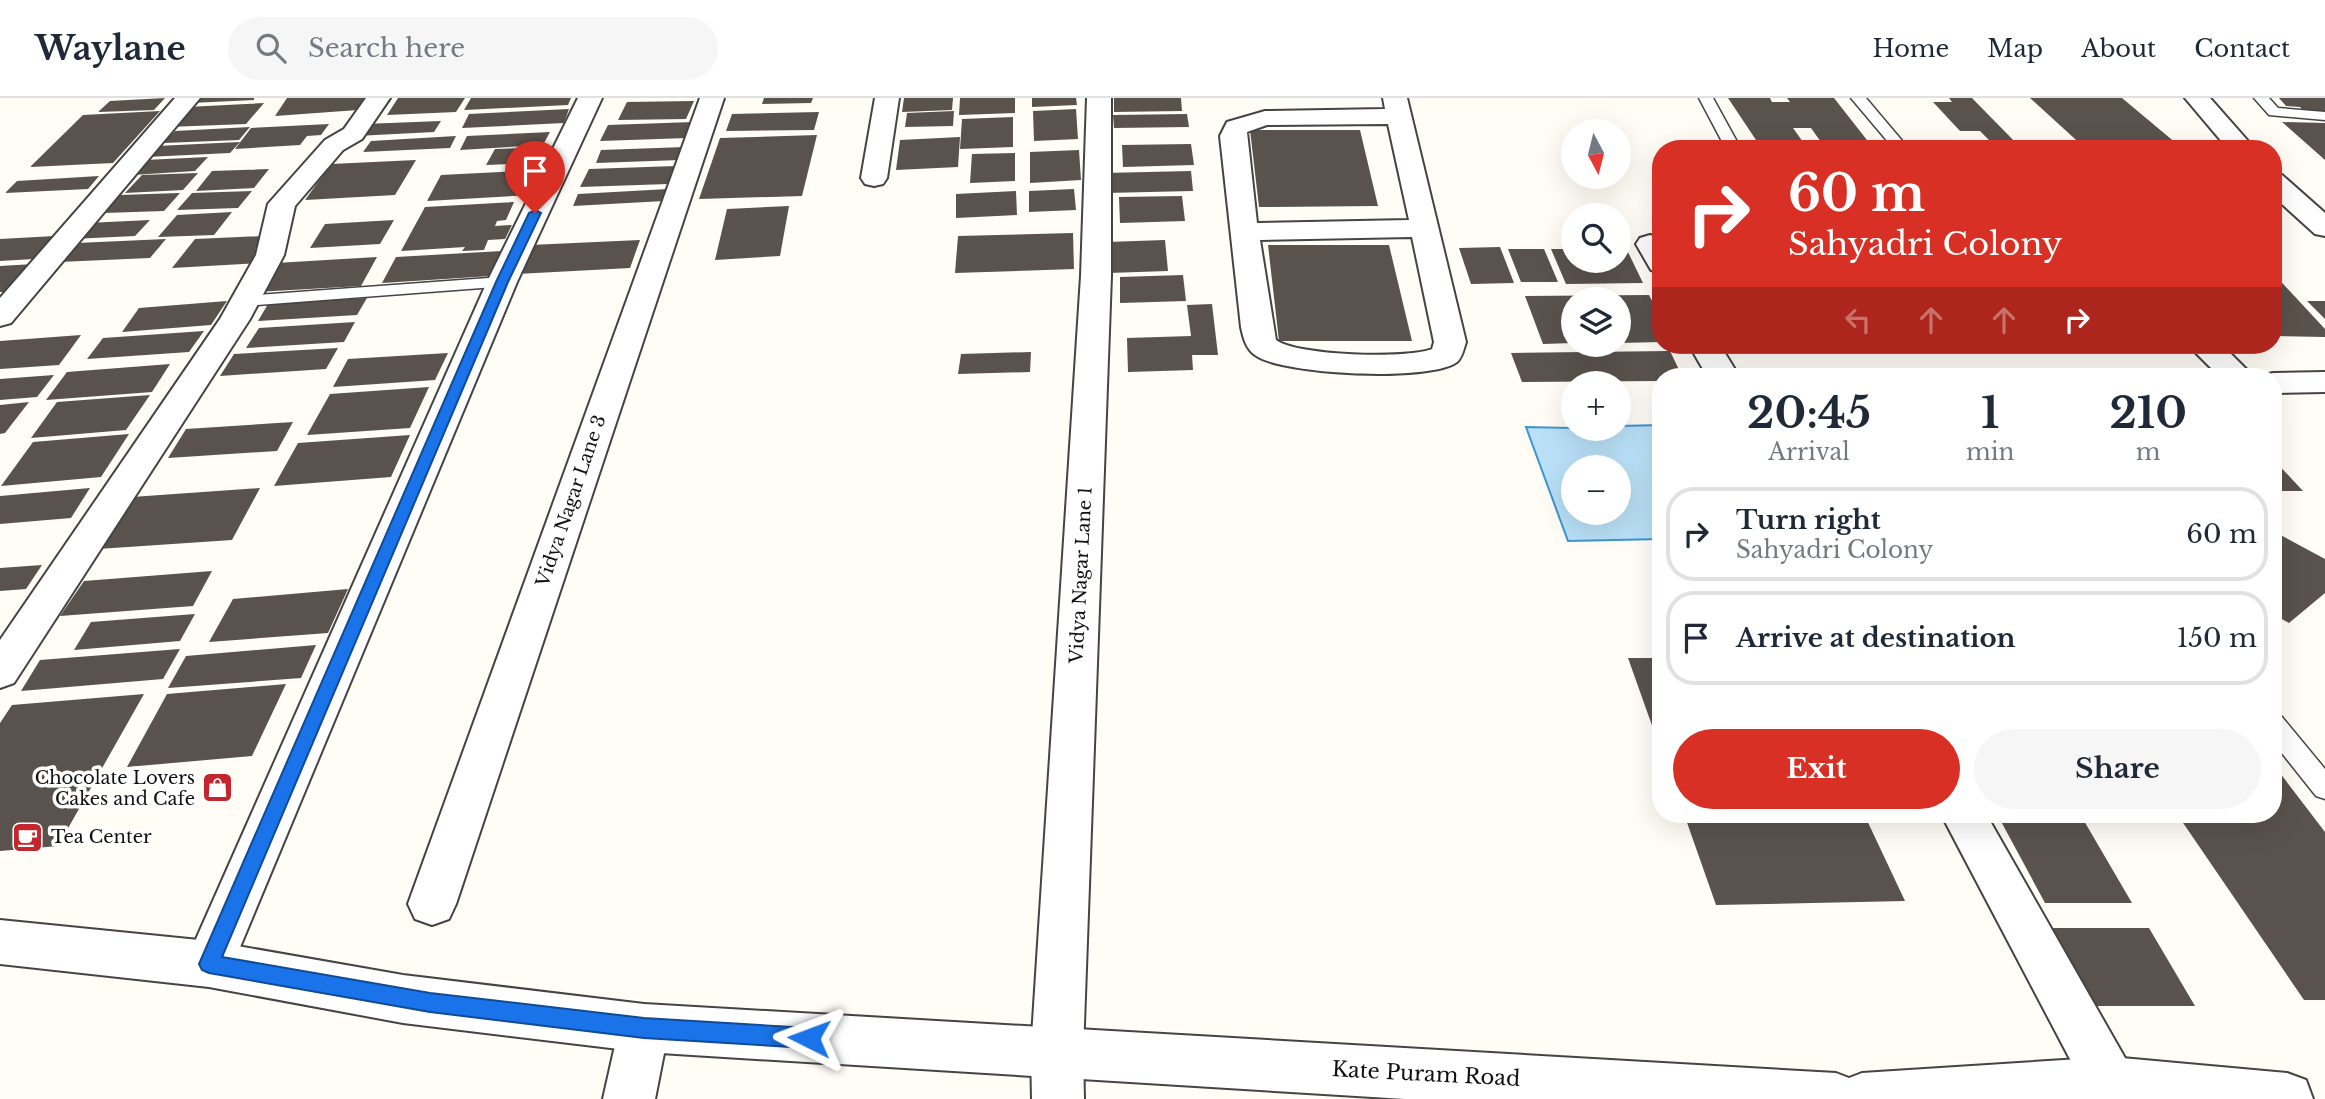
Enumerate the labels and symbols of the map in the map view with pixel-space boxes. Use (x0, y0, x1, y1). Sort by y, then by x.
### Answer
north arrow (1561, 119, 1631, 189)
pin (505, 141, 565, 213)
street label: Vidya Nagar Lane 3 (531, 412, 611, 591)
street label: Vidya Nagar Lane 1 (1065, 486, 1097, 665)
place label: Chocolate Lovers Cakes and Cafe (35, 767, 195, 810)
shop icon: Chocolate Lovers Cakes and Cafe (201, 771, 235, 805)
cafe icon: Tea Center (11, 820, 45, 854)
place label: Tea Center (51, 826, 152, 848)
position arrow (772, 1001, 846, 1075)
street label: Kate Puram Road (1331, 1056, 1521, 1092)

